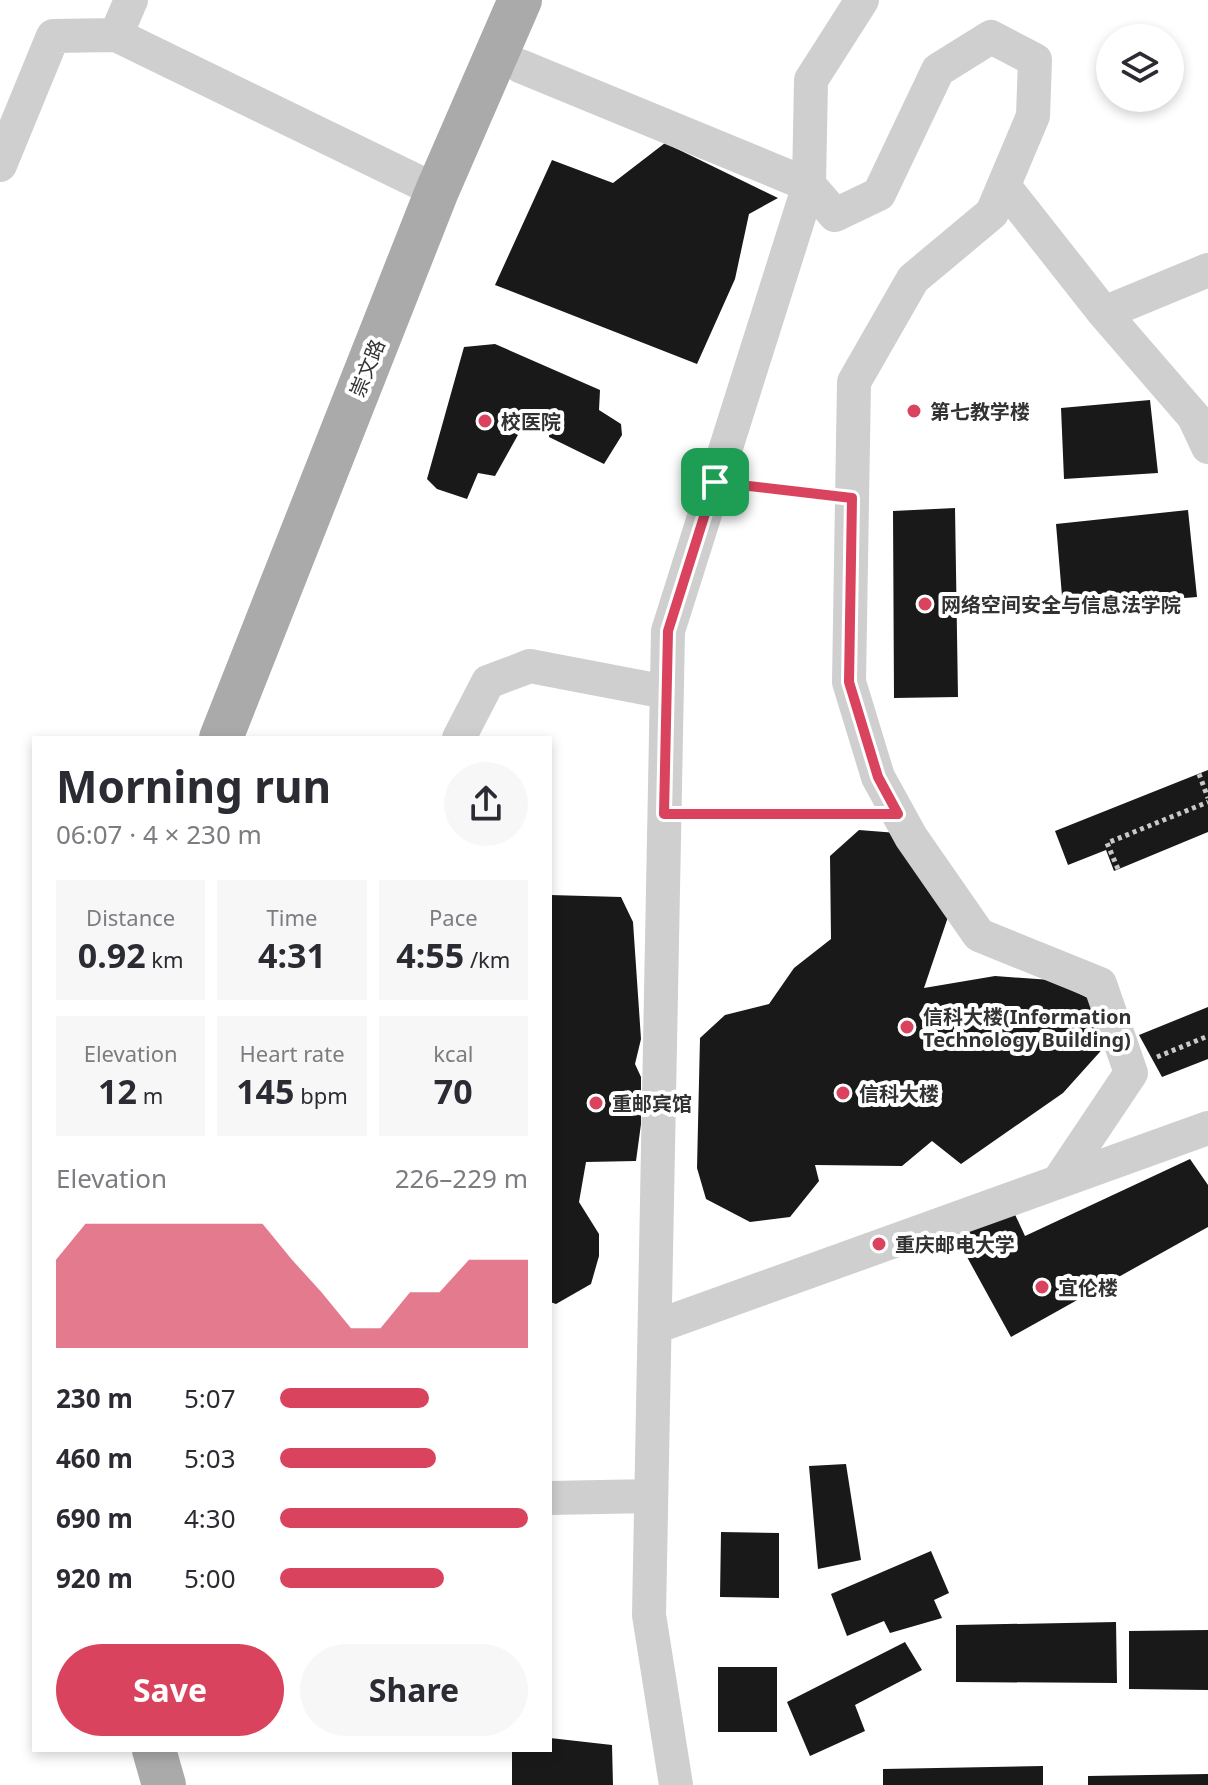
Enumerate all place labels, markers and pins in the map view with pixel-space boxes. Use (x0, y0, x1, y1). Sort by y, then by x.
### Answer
place label: 第七教学楼 (930, 398, 1030, 425)
marker: 第七教学楼 (905, 402, 923, 420)
place label: 校医院 (501, 408, 561, 435)
marker: 校医院 (476, 412, 494, 430)
pin (681, 448, 749, 516)
place label: 网络空间安全与信息法学院 (941, 591, 1181, 618)
marker: 网络空间安全与信息法学院 (916, 595, 934, 613)
place label: 信科大楼(Information Technology Building) (923, 1003, 1131, 1053)
marker: 信科大楼(Information Technology Building) (898, 1018, 916, 1036)
place label: 信科大楼 (859, 1080, 939, 1107)
marker: 信科大楼 (834, 1084, 852, 1102)
place label: 重邮宾馆 (612, 1090, 692, 1117)
marker: 重邮宾馆 (587, 1094, 605, 1112)
place label: 重庆邮电大学 (895, 1231, 1015, 1258)
marker: 重庆邮电大学 (870, 1235, 888, 1253)
place label: 宜伦楼 (1058, 1274, 1118, 1301)
marker: 宜伦楼 (1033, 1278, 1051, 1296)

